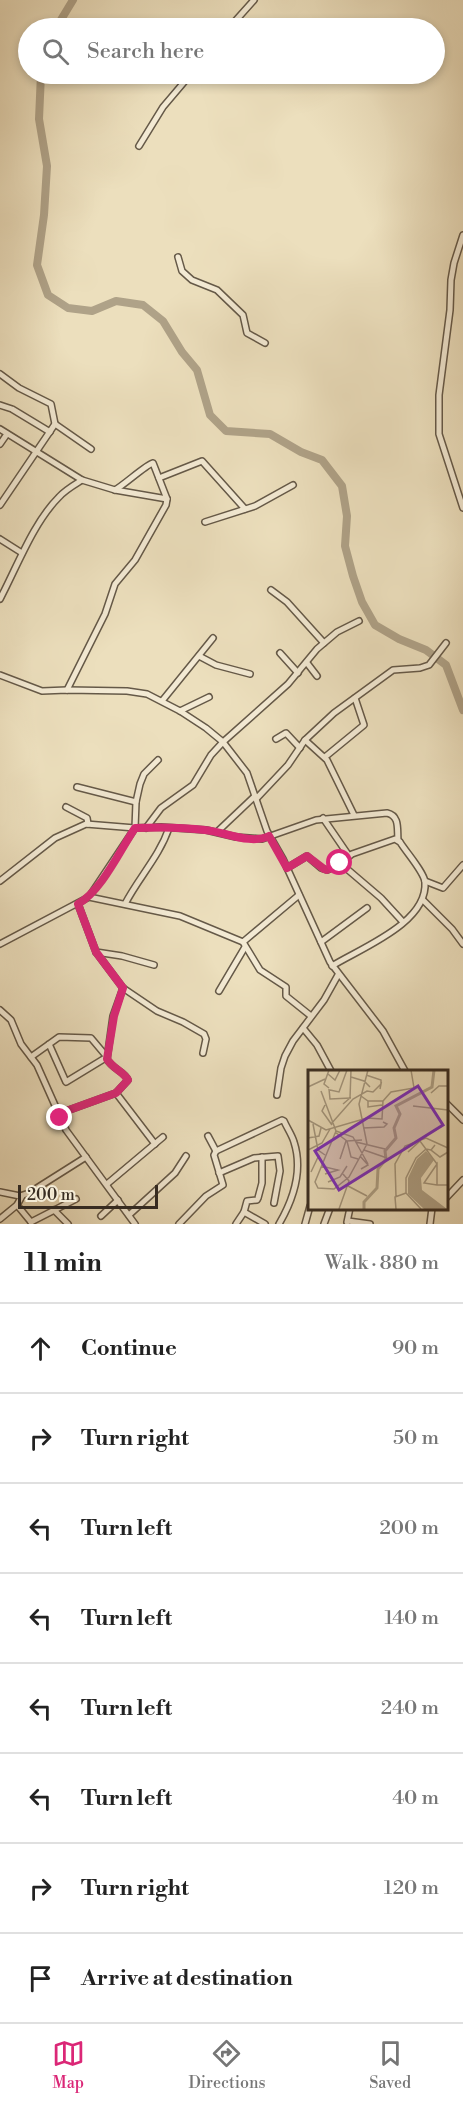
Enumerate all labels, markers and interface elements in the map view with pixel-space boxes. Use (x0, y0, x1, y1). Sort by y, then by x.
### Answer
search box (18, 18, 445, 84)
icon: search (39, 35, 72, 68)
text: Search here (87, 38, 204, 65)
route start (326, 849, 352, 875)
inset map (308, 1070, 448, 1209)
route end (46, 1104, 72, 1130)
scale bar (18, 1182, 158, 1210)
text: 200 m (27, 1185, 75, 1205)
text: 11 min (24, 1247, 102, 1279)
text: Walk · 880 m (325, 1251, 439, 1276)
icon: ahead (24, 1332, 57, 1365)
text: Continue (81, 1335, 177, 1362)
text: 90 m (392, 1336, 439, 1361)
icon: right (24, 1422, 57, 1455)
text: Turn right (81, 1425, 189, 1452)
text: 50 m (393, 1426, 439, 1451)
icon: left (24, 1512, 57, 1545)
text: Turn left (81, 1515, 172, 1542)
text: 200 m (379, 1516, 439, 1541)
icon: left (24, 1602, 57, 1635)
text: Turn left (81, 1605, 172, 1632)
text: 140 m (384, 1606, 439, 1631)
icon: left (24, 1692, 57, 1725)
text: Turn left (81, 1695, 172, 1722)
text: 240 m (381, 1696, 439, 1721)
icon: left (24, 1782, 57, 1815)
text: Turn left (81, 1785, 172, 1812)
text: 40 m (392, 1786, 439, 1811)
icon: right (24, 1872, 57, 1905)
text: Turn right (81, 1875, 189, 1902)
text: 120 m (384, 1876, 439, 1901)
icon: arrive (24, 1962, 57, 1995)
text: Arrive at destination (81, 1965, 293, 1992)
tab: Map (52, 2037, 85, 2093)
tab: Directions (188, 2037, 266, 2093)
tab: Saved (369, 2037, 411, 2093)

